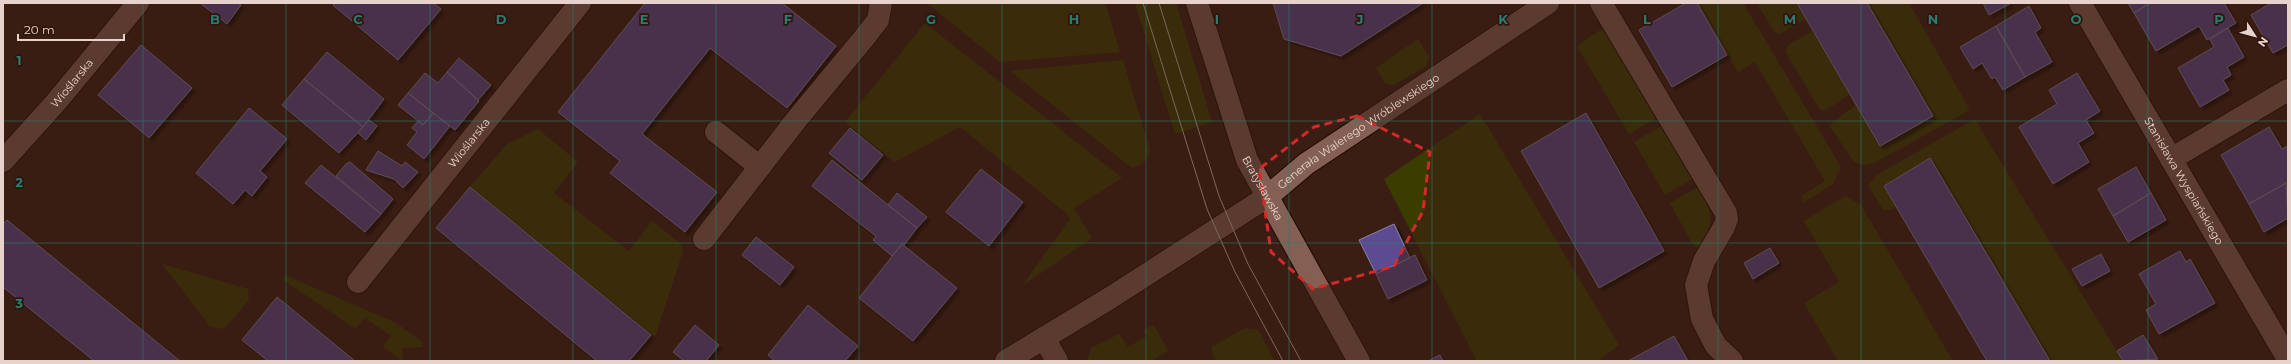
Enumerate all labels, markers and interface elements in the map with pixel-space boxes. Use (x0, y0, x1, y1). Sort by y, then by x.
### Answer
text: B (210, 11, 220, 27)
text: C (353, 11, 363, 27)
text: D (496, 11, 507, 27)
text: E (640, 11, 649, 27)
text: F (784, 11, 792, 27)
text: G (926, 11, 936, 27)
text: H (1069, 11, 1079, 27)
text: I (1215, 11, 1219, 27)
text: J (1355, 11, 1364, 27)
text: K (1498, 11, 1508, 27)
text: L (1643, 11, 1651, 27)
text: M (1784, 11, 1796, 27)
text: N (1928, 11, 1938, 27)
text: O (2071, 11, 2082, 27)
text: P (2214, 11, 2224, 27)
scale bar (18, 16, 124, 42)
north arrow (2235, 16, 2275, 56)
text: 20 m (24, 22, 55, 37)
text: N (2255, 34, 2271, 50)
text: 1 (16, 52, 22, 68)
street label: Wioślarska (47, 56, 96, 110)
street label: Generała Walerego Wróblewskiego (1275, 70, 1442, 192)
street label: Wioślarska (445, 115, 493, 170)
street label: Stanisława Wyspiańskiego (2141, 115, 2227, 247)
street label: Bratysławska (1239, 153, 1286, 223)
text: 2 (15, 174, 23, 190)
text: 3 (14, 295, 23, 311)

